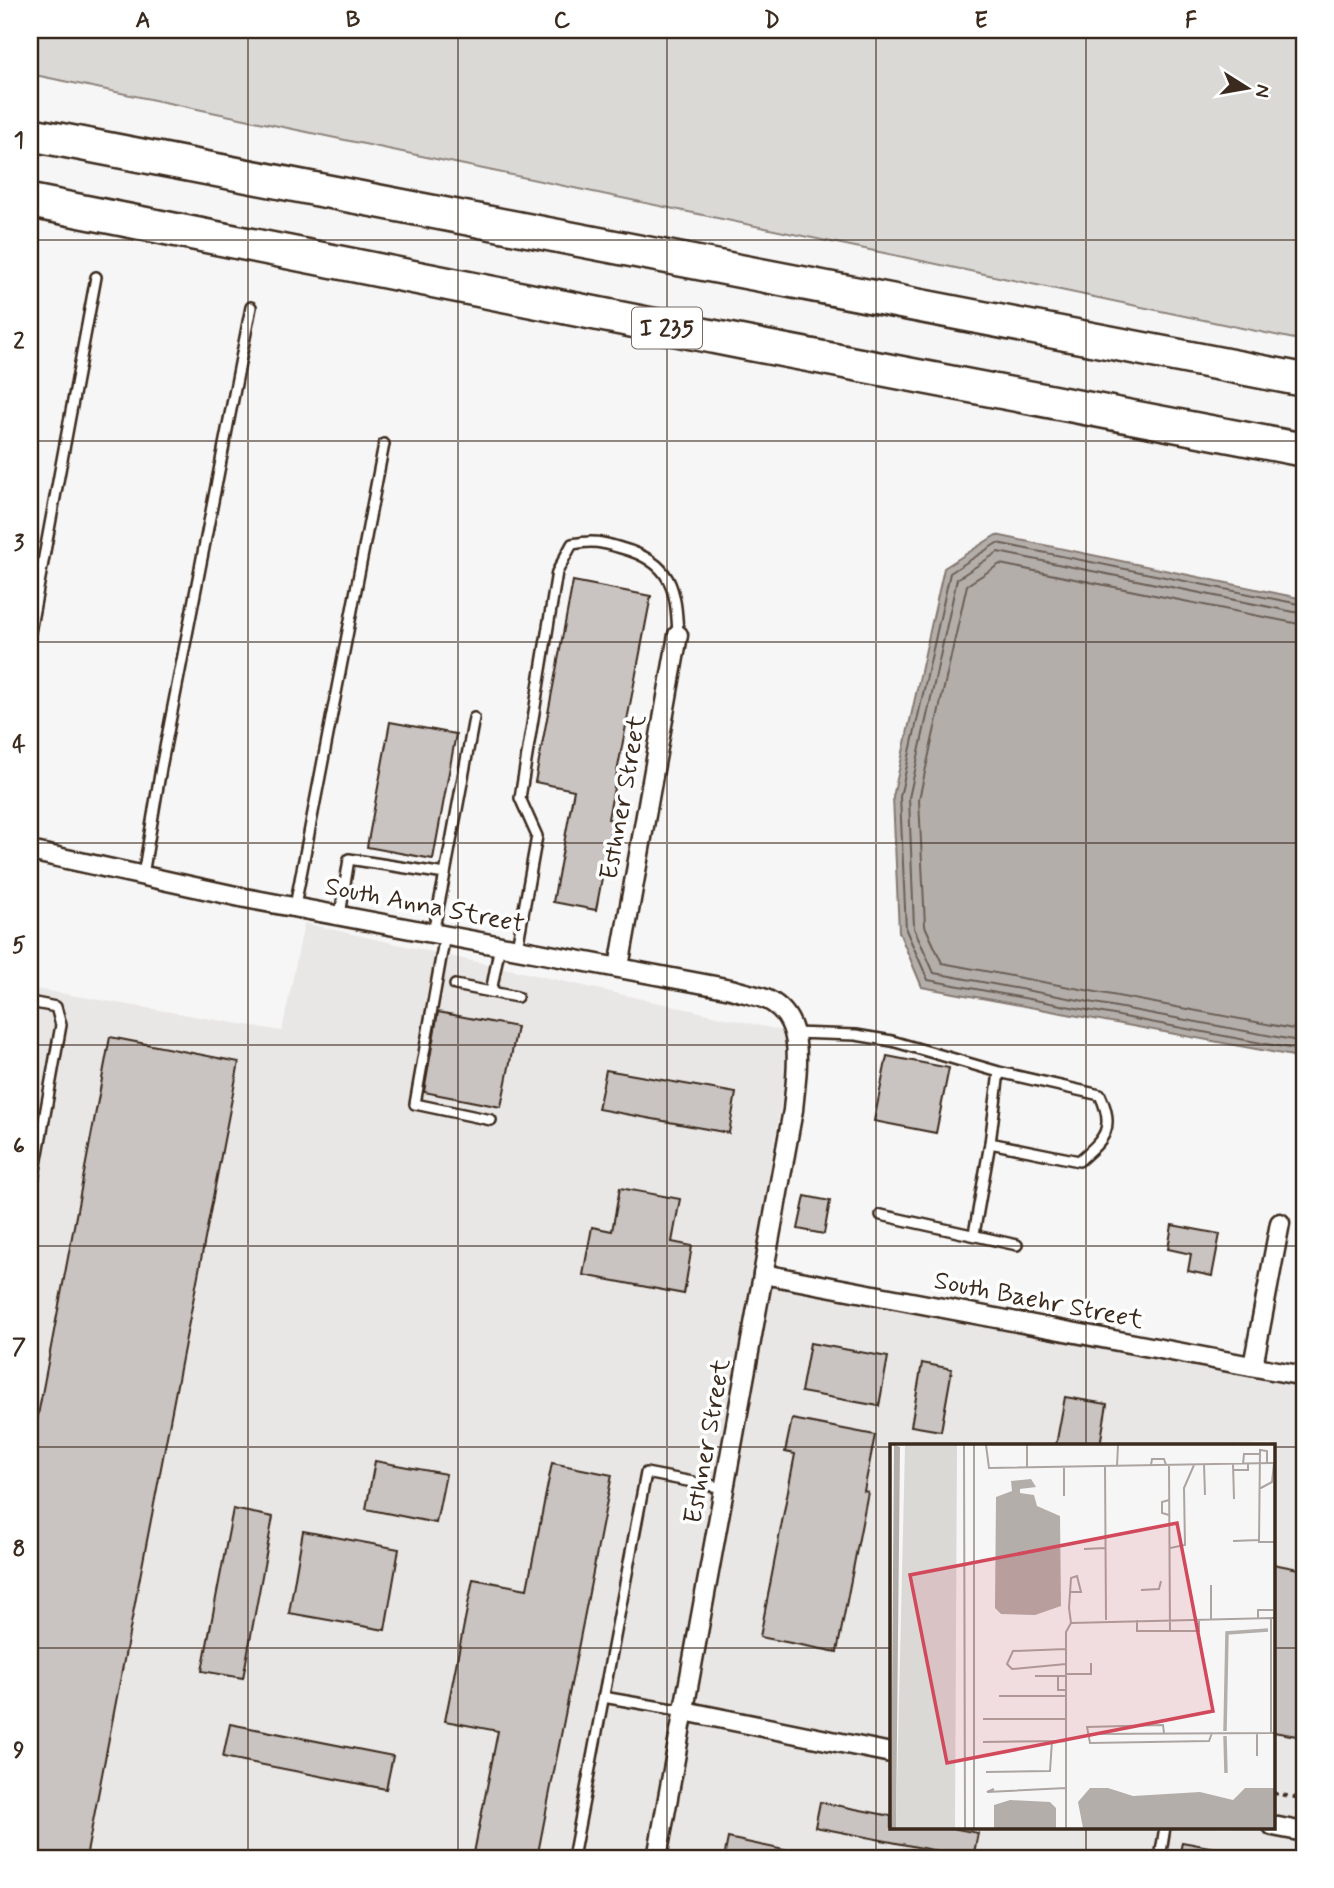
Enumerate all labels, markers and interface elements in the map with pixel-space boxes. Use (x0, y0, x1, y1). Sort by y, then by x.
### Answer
text: A (135, 6, 151, 36)
text: B (346, 6, 361, 36)
text: C (554, 6, 571, 36)
text: D (764, 6, 780, 36)
text: E (974, 6, 988, 36)
text: F (1185, 6, 1197, 36)
north arrow (1212, 52, 1282, 122)
text: N (1249, 82, 1276, 100)
text: 1 (14, 126, 24, 156)
road number: I 235 (632, 307, 702, 348)
text: 2 (13, 327, 25, 357)
text: 3 (14, 529, 25, 559)
street label: Esthner Street (593, 712, 655, 883)
text: 4 (12, 730, 26, 760)
street label: South Anna Street (322, 870, 527, 942)
text: 5 (12, 931, 26, 961)
text: 6 (13, 1132, 25, 1162)
street label: South Baehr Street (931, 1264, 1146, 1338)
text: 7 (12, 1333, 26, 1363)
street label: Esthner Street (677, 1356, 739, 1527)
inset map (890, 1444, 1274, 1828)
text: 8 (13, 1535, 25, 1565)
text: 9 (13, 1736, 25, 1766)

